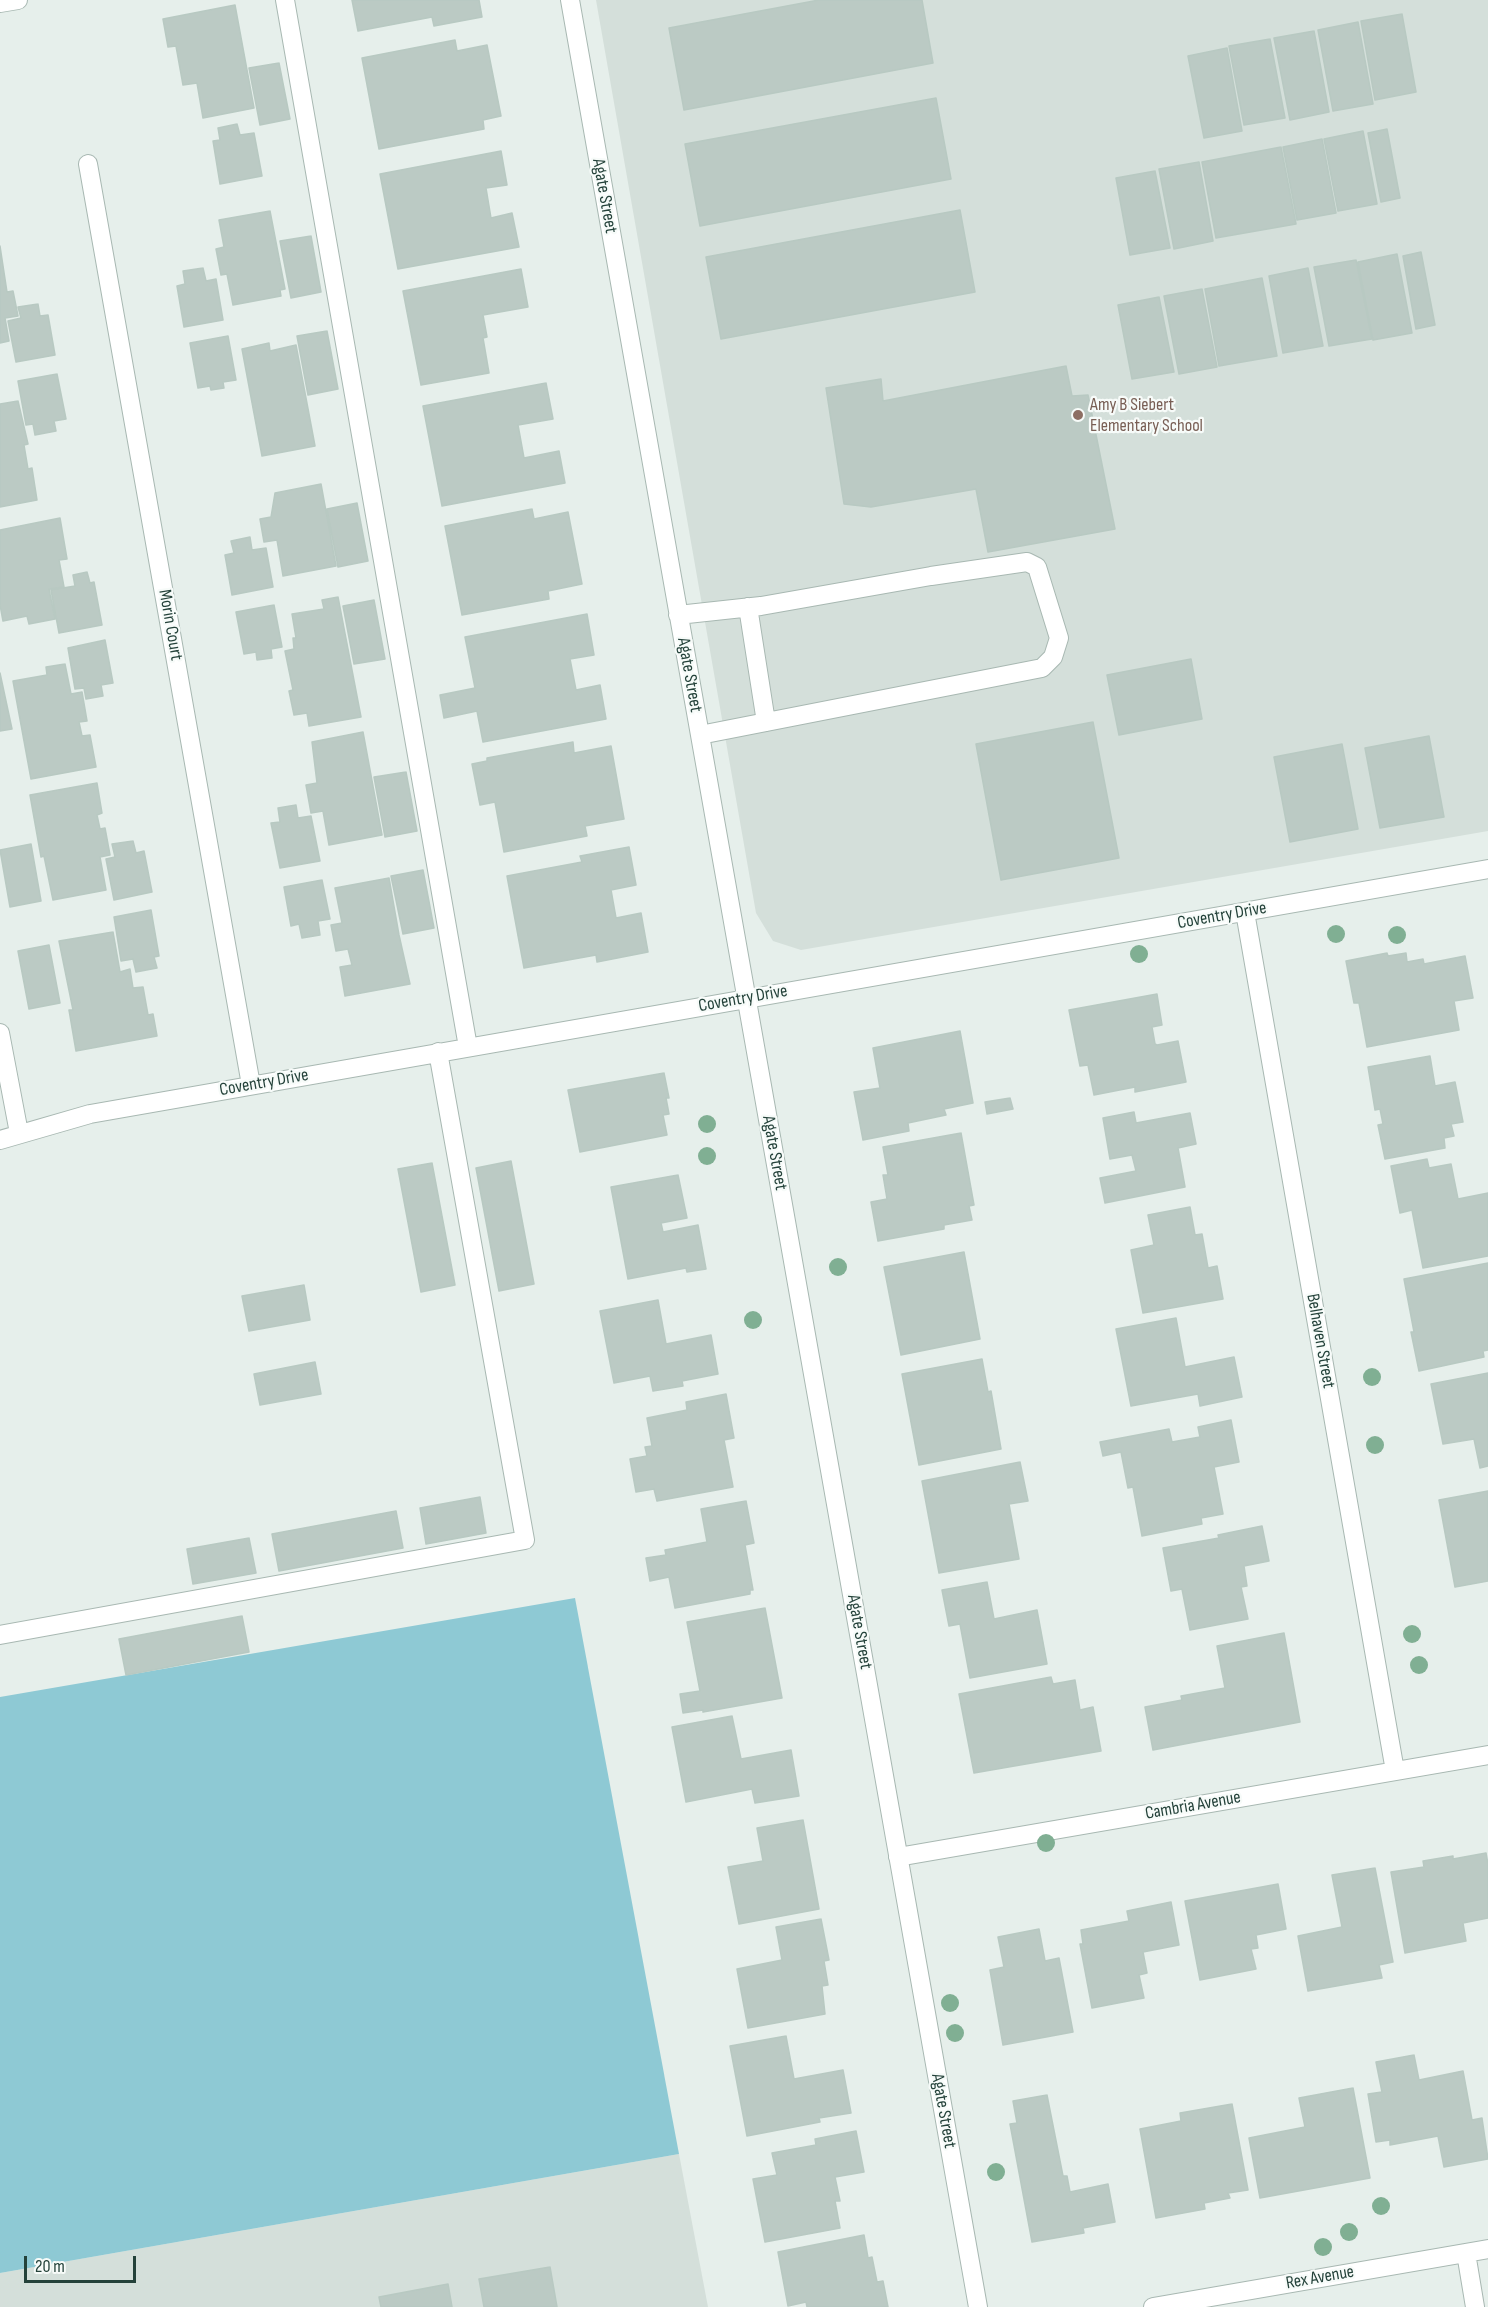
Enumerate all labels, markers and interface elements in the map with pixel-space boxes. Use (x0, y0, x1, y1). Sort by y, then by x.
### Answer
street label: Agate Street (587, 157, 621, 235)
place label: Amy B Siebert Elementary School (1090, 394, 1203, 436)
marker: Amy B Siebert Elementary School (1071, 408, 1085, 422)
street label: Morin Court (153, 588, 187, 662)
street label: Agate Street (672, 636, 706, 714)
street label: Coventry Drive (1176, 898, 1268, 934)
street label: Coventry Drive (697, 981, 789, 1017)
street label: Coventry Drive (218, 1065, 310, 1101)
street label: Agate Street (757, 1114, 791, 1192)
street label: Belhaven Street (1301, 1292, 1339, 1390)
street label: Agate Street (842, 1593, 876, 1671)
street label: Cambria Avenue (1144, 1787, 1242, 1825)
street label: Agate Street (926, 2072, 960, 2150)
scale bar (27, 2244, 140, 2282)
text: 20 m (35, 2256, 65, 2277)
street label: Rex Avenue (1284, 2261, 1356, 2295)

